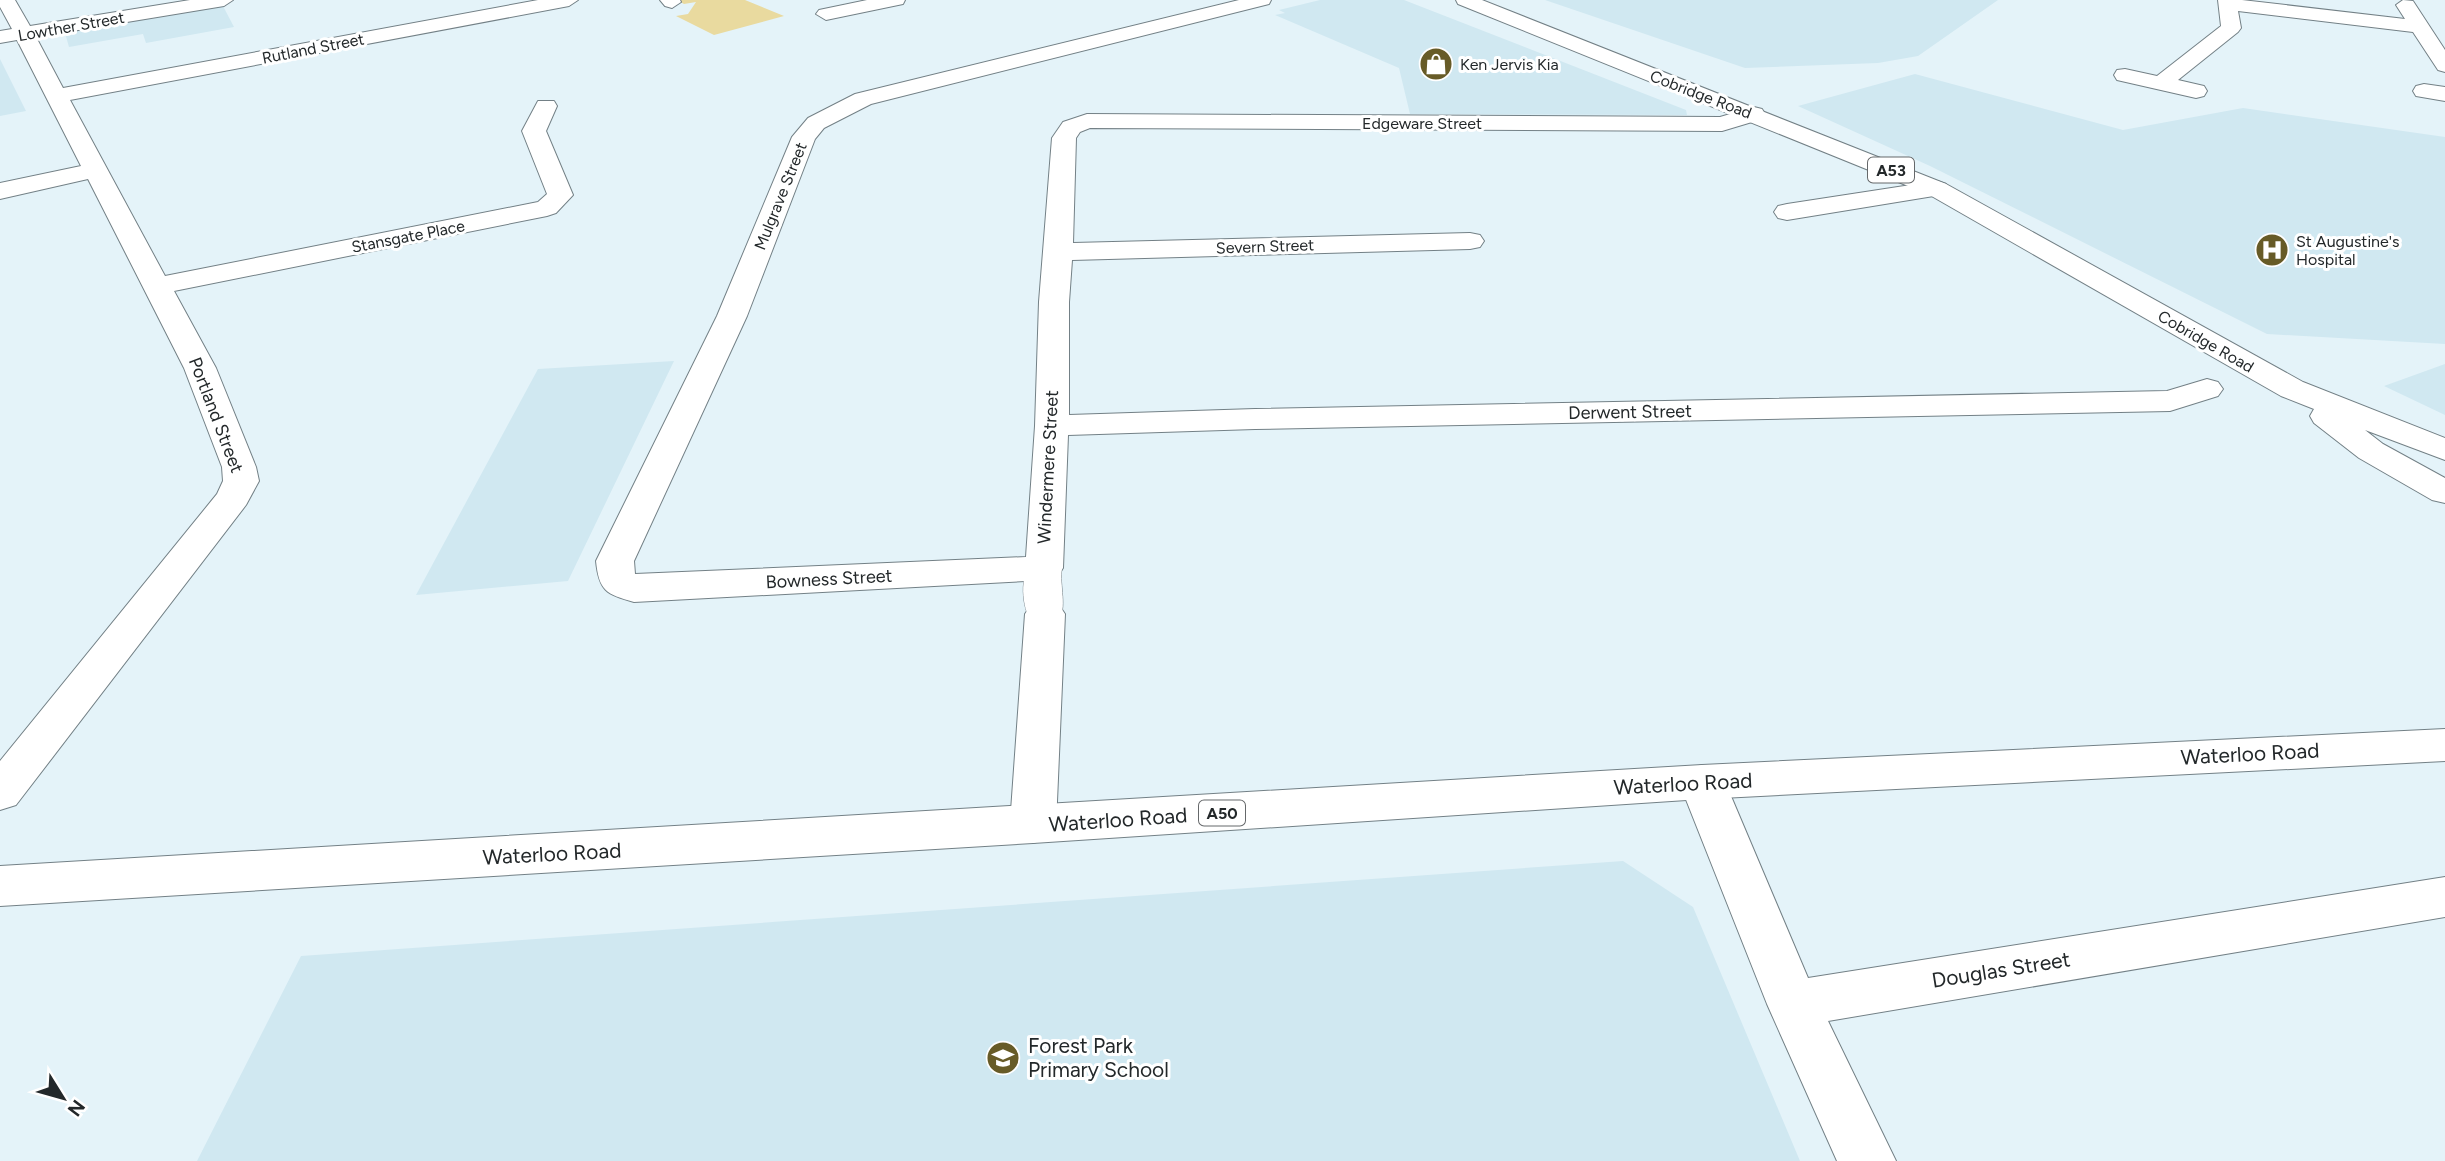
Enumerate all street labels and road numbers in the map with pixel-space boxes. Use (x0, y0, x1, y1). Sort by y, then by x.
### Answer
street label: Lowther Street (16, 8, 126, 45)
street label: Rutland Street (260, 29, 366, 68)
street label: Cobridge Road (1647, 66, 1754, 123)
street label: Edgeware Street (1362, 114, 1482, 133)
street label: Mulgrave Street (750, 140, 811, 253)
road number: A53 (1868, 158, 1914, 182)
street label: Stansgate Place (350, 216, 467, 257)
street label: Severn Street (1216, 235, 1314, 258)
street label: Cobridge Road (2154, 306, 2257, 377)
street label: Portland Street (184, 354, 248, 476)
street label: Windermere Street (1033, 389, 1063, 544)
street label: Derwent Street (1568, 400, 1692, 424)
street label: Bowness Street (765, 565, 893, 593)
street label: Waterloo Road (2180, 737, 2320, 770)
street label: Waterloo Road (1613, 767, 1753, 800)
road number: A50 (1199, 800, 1245, 826)
street label: Waterloo Road (1048, 802, 1188, 837)
street label: Waterloo Road (482, 837, 622, 870)
street label: Douglas Street (1930, 946, 2072, 993)

